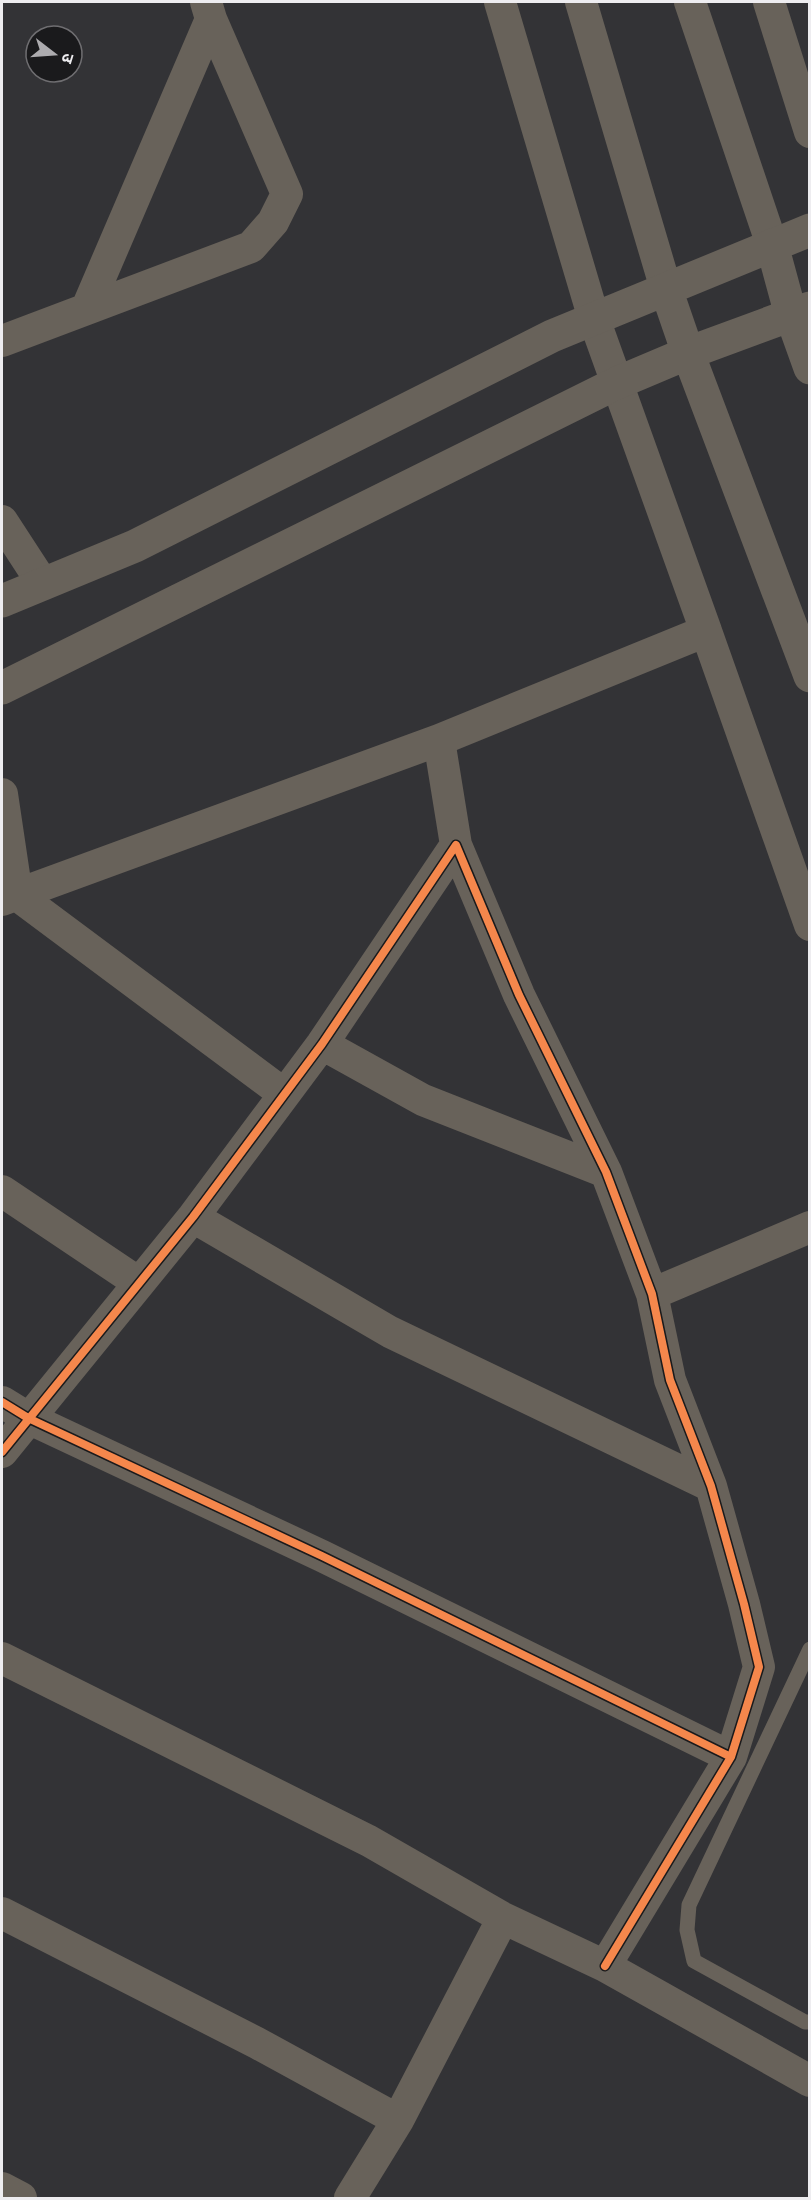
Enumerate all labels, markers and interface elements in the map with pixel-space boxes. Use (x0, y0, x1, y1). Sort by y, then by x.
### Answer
north arrow (24, 24, 84, 84)
text: उ (57, 51, 78, 66)

